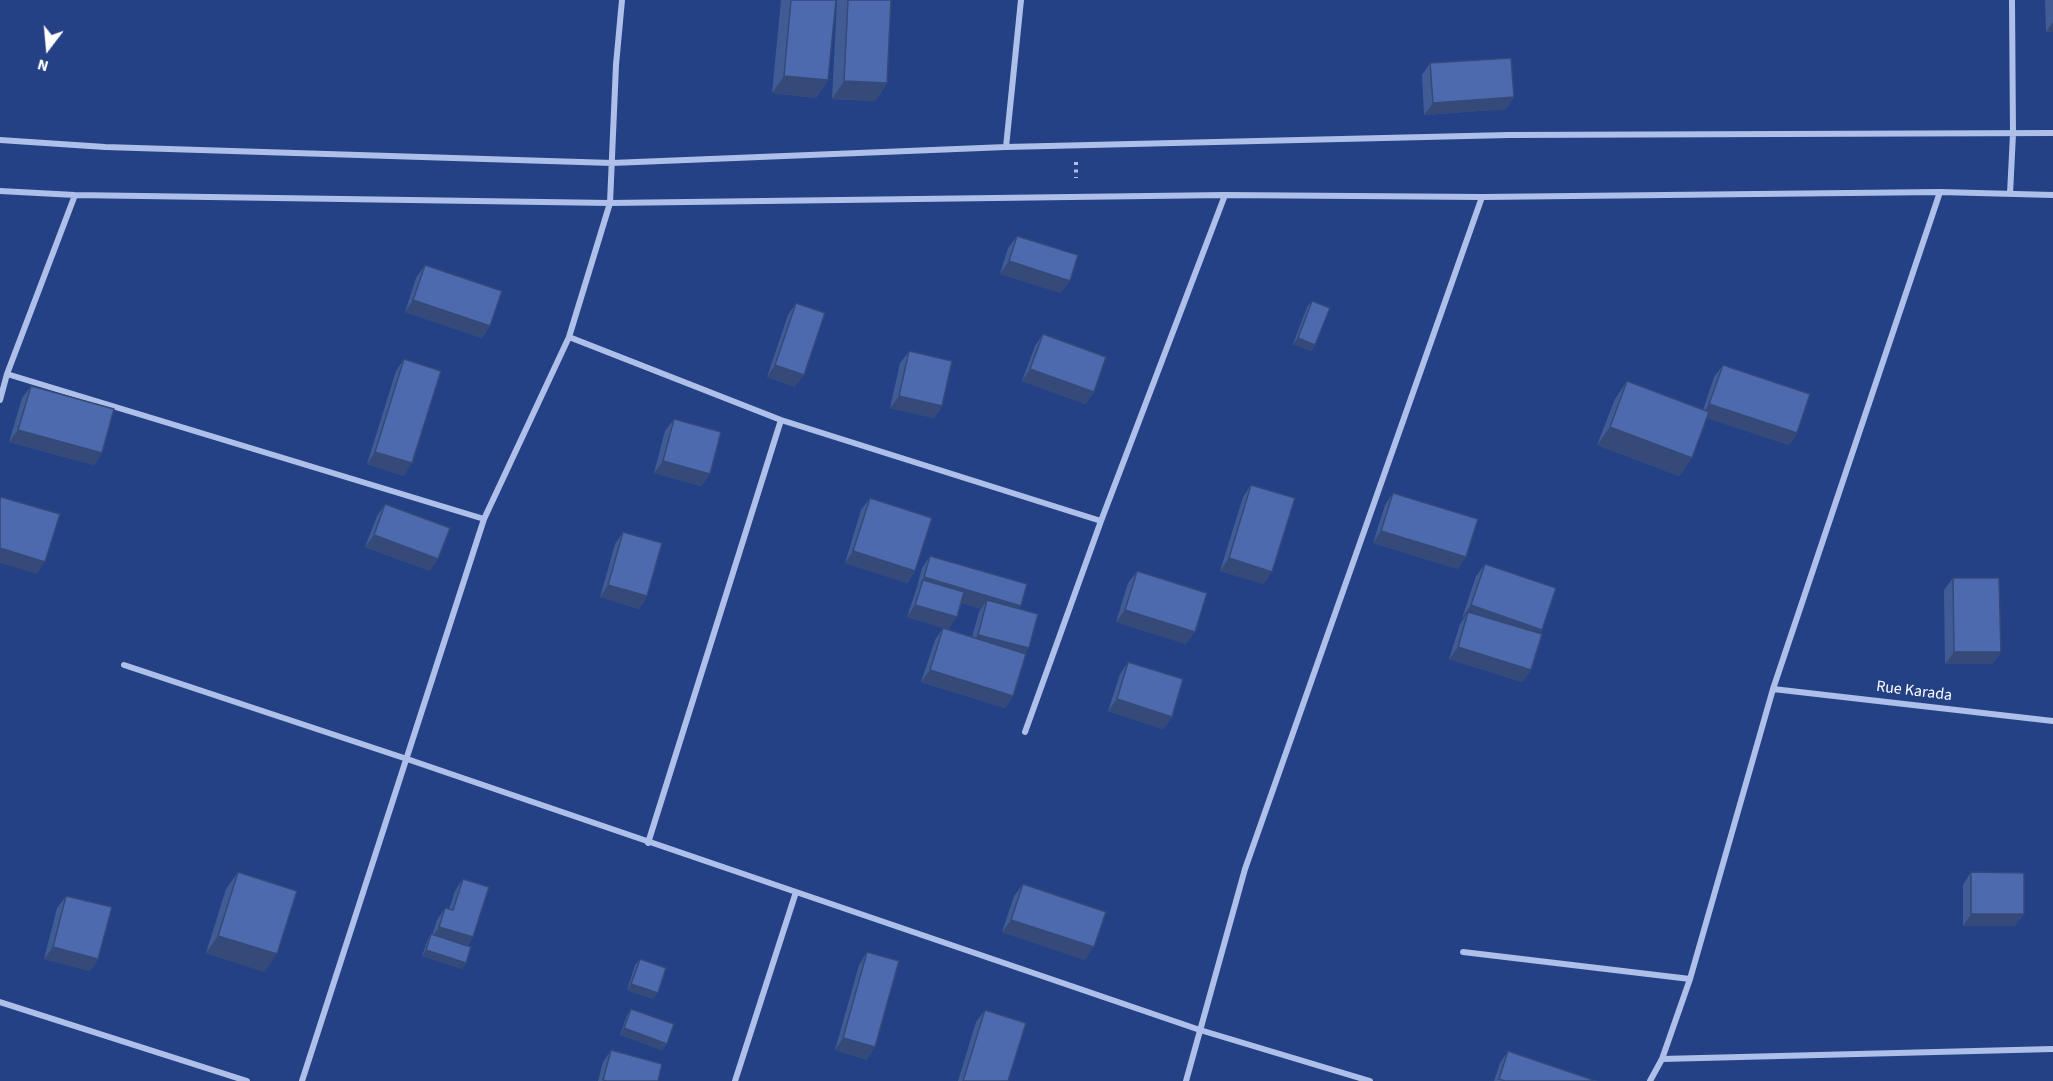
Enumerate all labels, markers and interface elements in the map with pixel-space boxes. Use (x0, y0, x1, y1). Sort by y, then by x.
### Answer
north arrow (18, 18, 78, 78)
text: N (35, 53, 51, 77)
street label: Rue Karada (1875, 678, 1953, 706)

